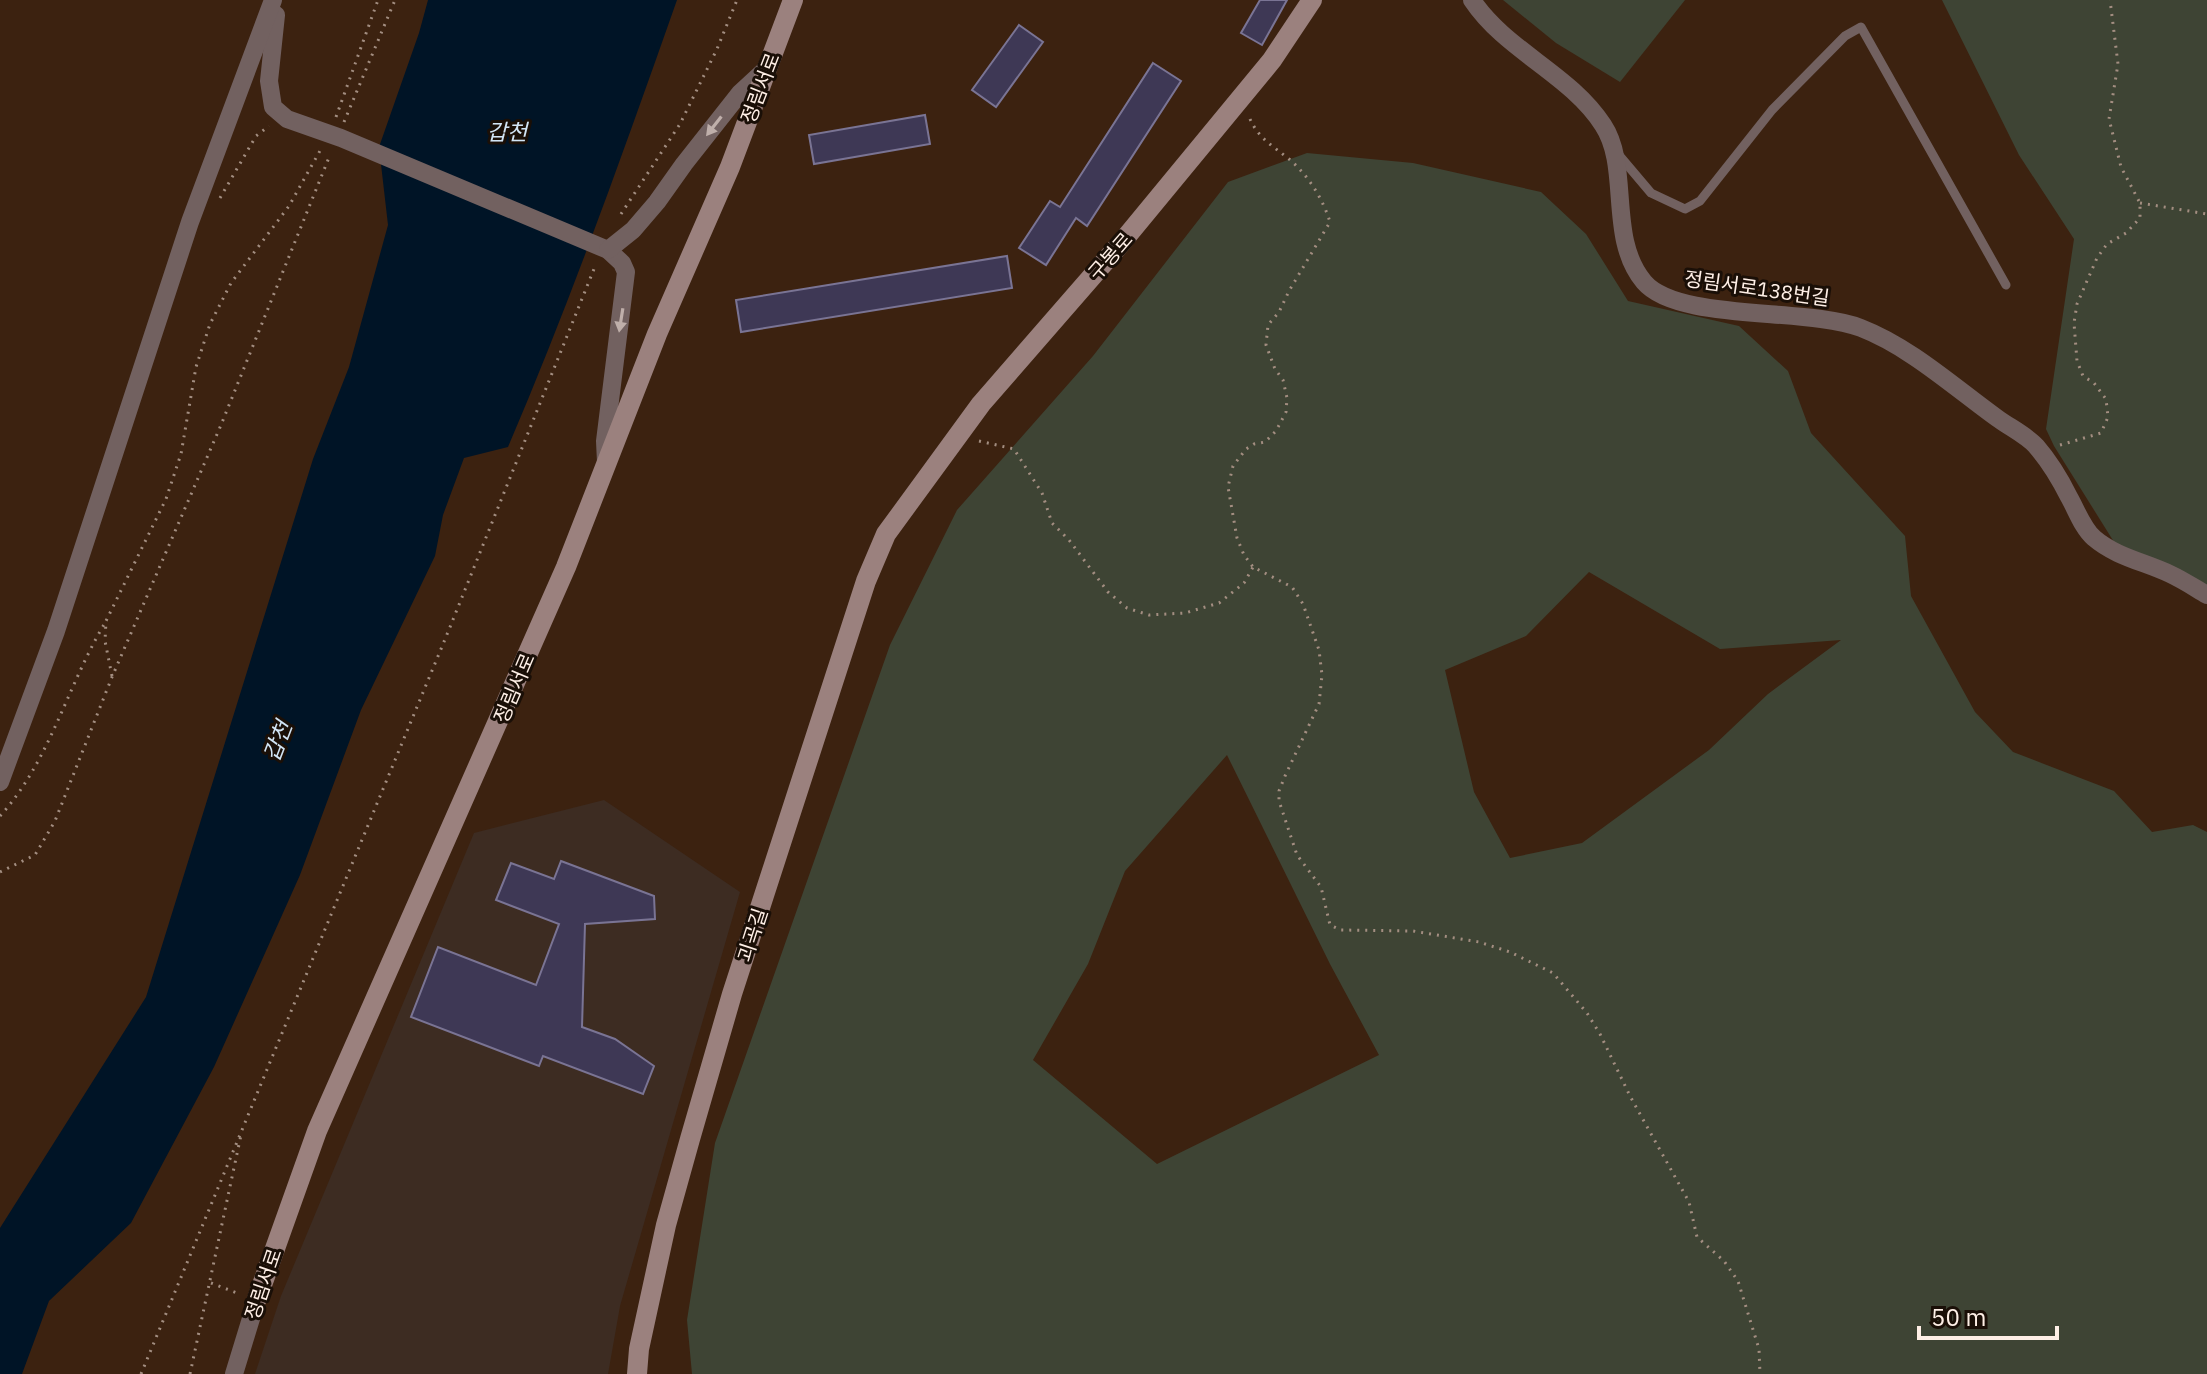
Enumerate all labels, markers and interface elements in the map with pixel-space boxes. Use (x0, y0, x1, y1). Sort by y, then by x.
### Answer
street label: 정림서로 (734, 49, 786, 127)
one-way arrow (706, 116, 723, 136)
water label: 갑천 (487, 117, 530, 146)
street label: 구봉로 (1082, 226, 1138, 286)
street label: 정림서로138번길 (1683, 264, 1831, 312)
one-way arrow (614, 308, 627, 333)
street label: 정림서로 (487, 649, 541, 727)
water label: 갑천 (256, 714, 299, 765)
street label: 괴곡길 (731, 905, 773, 965)
street label: 정림서로 (238, 1245, 288, 1323)
scale bar (1919, 1290, 2057, 1340)
text: 50 m (1931, 1301, 1986, 1333)

